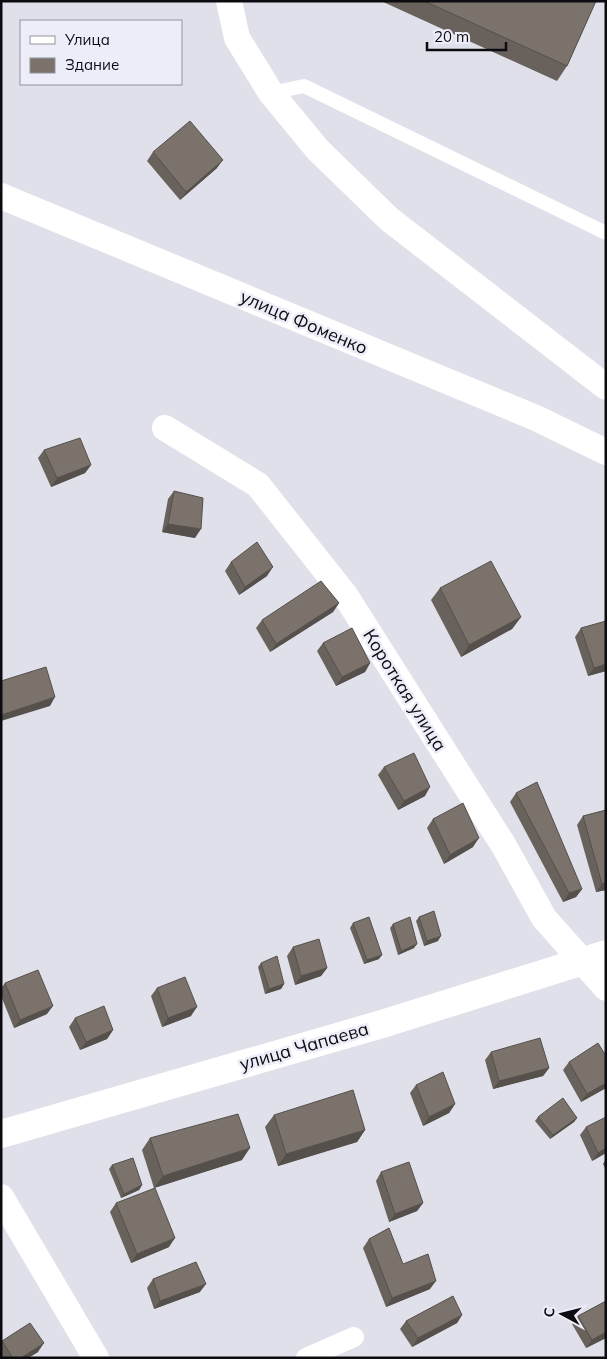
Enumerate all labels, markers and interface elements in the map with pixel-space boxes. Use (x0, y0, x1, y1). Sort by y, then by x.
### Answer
legend (20, 20, 182, 85)
scale bar (427, 20, 506, 52)
text: 20 m (434, 27, 469, 46)
text: Улица (64, 30, 110, 49)
text: Здание (65, 55, 119, 74)
street label: улица Фоменко (237, 285, 371, 359)
street label: Короткая улица (358, 625, 452, 755)
street label: улица Чапаева (237, 1017, 371, 1075)
north arrow (537, 1289, 587, 1339)
text: С (540, 1307, 559, 1318)

